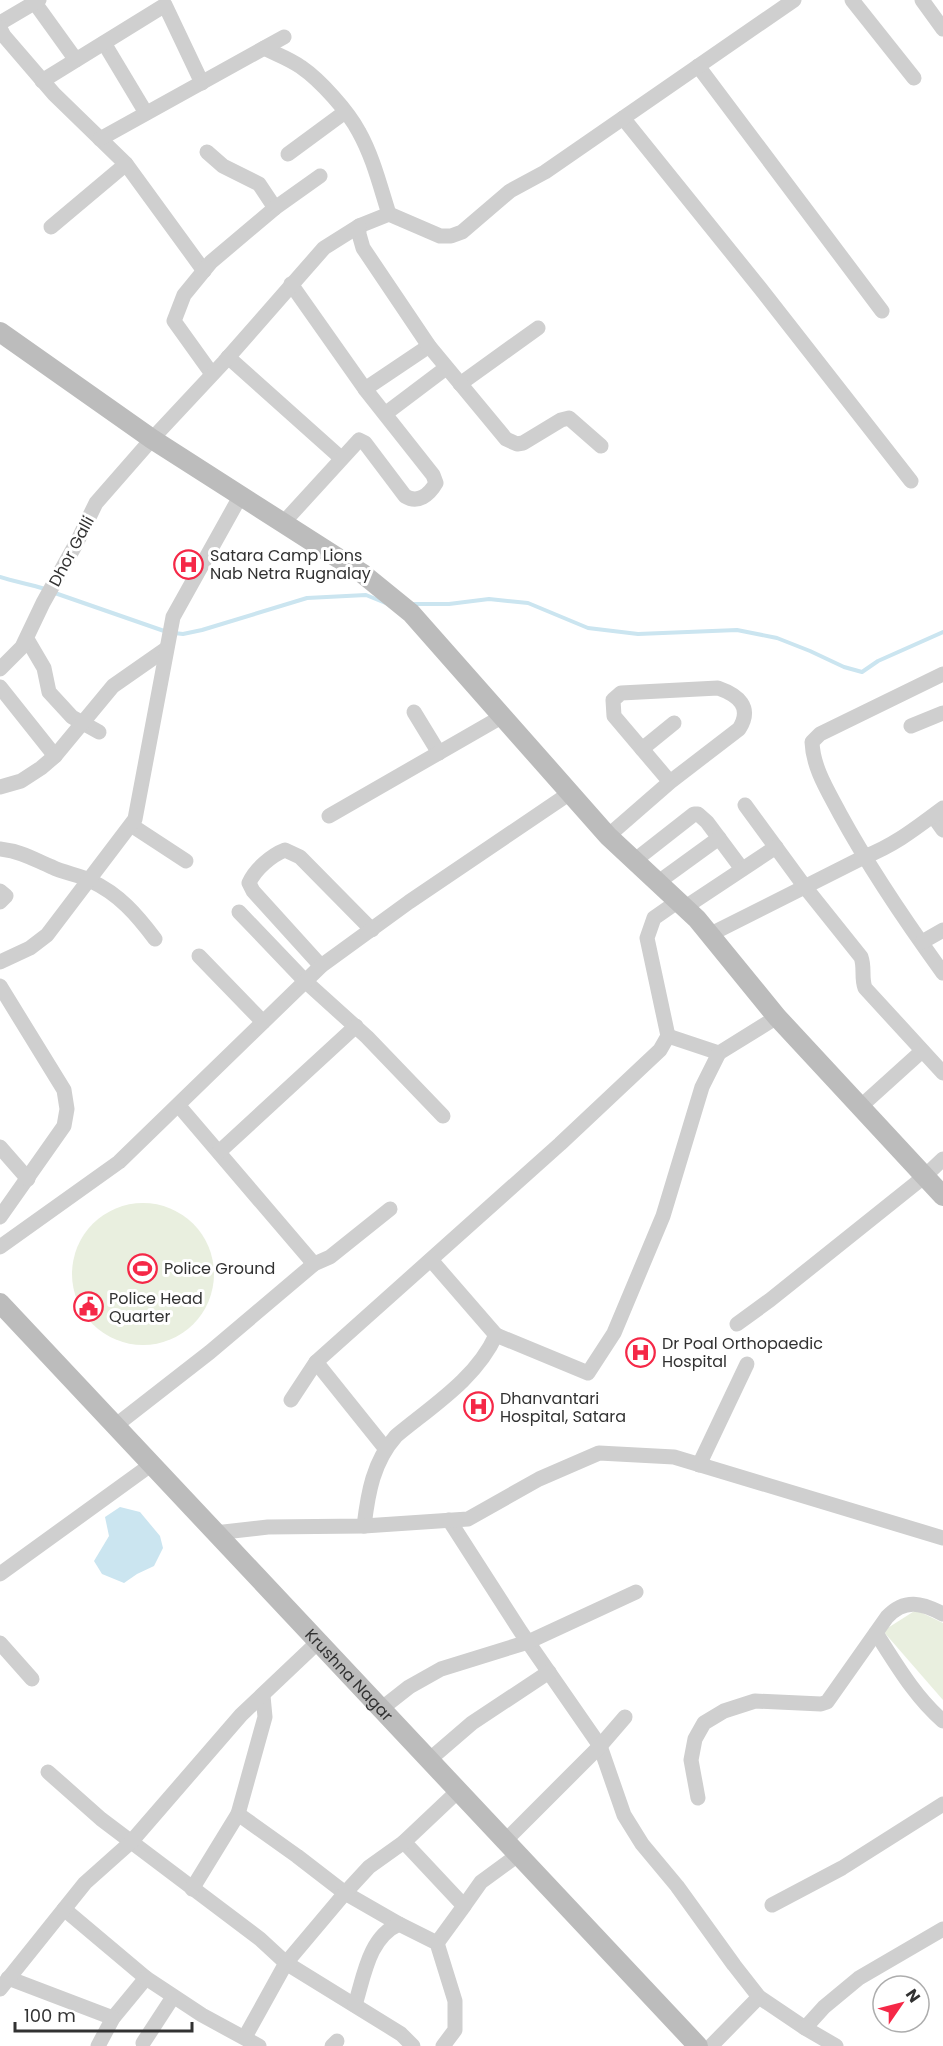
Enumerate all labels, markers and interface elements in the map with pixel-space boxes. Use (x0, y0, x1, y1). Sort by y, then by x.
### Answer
street label: Dhor Galli (43, 512, 100, 591)
place label: Satara Camp Lions Nab Netra Rugnalay (210, 544, 371, 585)
hospital icon: Satara Camp Lions Nab Netra Rugnalay (173, 548, 205, 580)
sports icon: Police Ground (127, 1252, 159, 1284)
place label: Police Ground (164, 1257, 275, 1280)
place label: Police Head Quarter (109, 1287, 203, 1328)
public building icon: Police Head Quarter (72, 1291, 104, 1323)
place label: Dr Poal Orthopaedic Hospital (662, 1332, 823, 1373)
hospital icon: Dr Poal Orthopaedic Hospital (625, 1336, 657, 1368)
place label: Dhanvantari Hospital, Satara (500, 1387, 626, 1428)
hospital icon: Dhanvantari Hospital, Satara (463, 1391, 495, 1423)
street label: Krushna Nagar (300, 1624, 398, 1726)
north arrow (871, 1974, 931, 2034)
text: N (900, 1984, 926, 2007)
scale bar (15, 1995, 192, 2033)
text: 100 m (24, 2003, 76, 2028)

